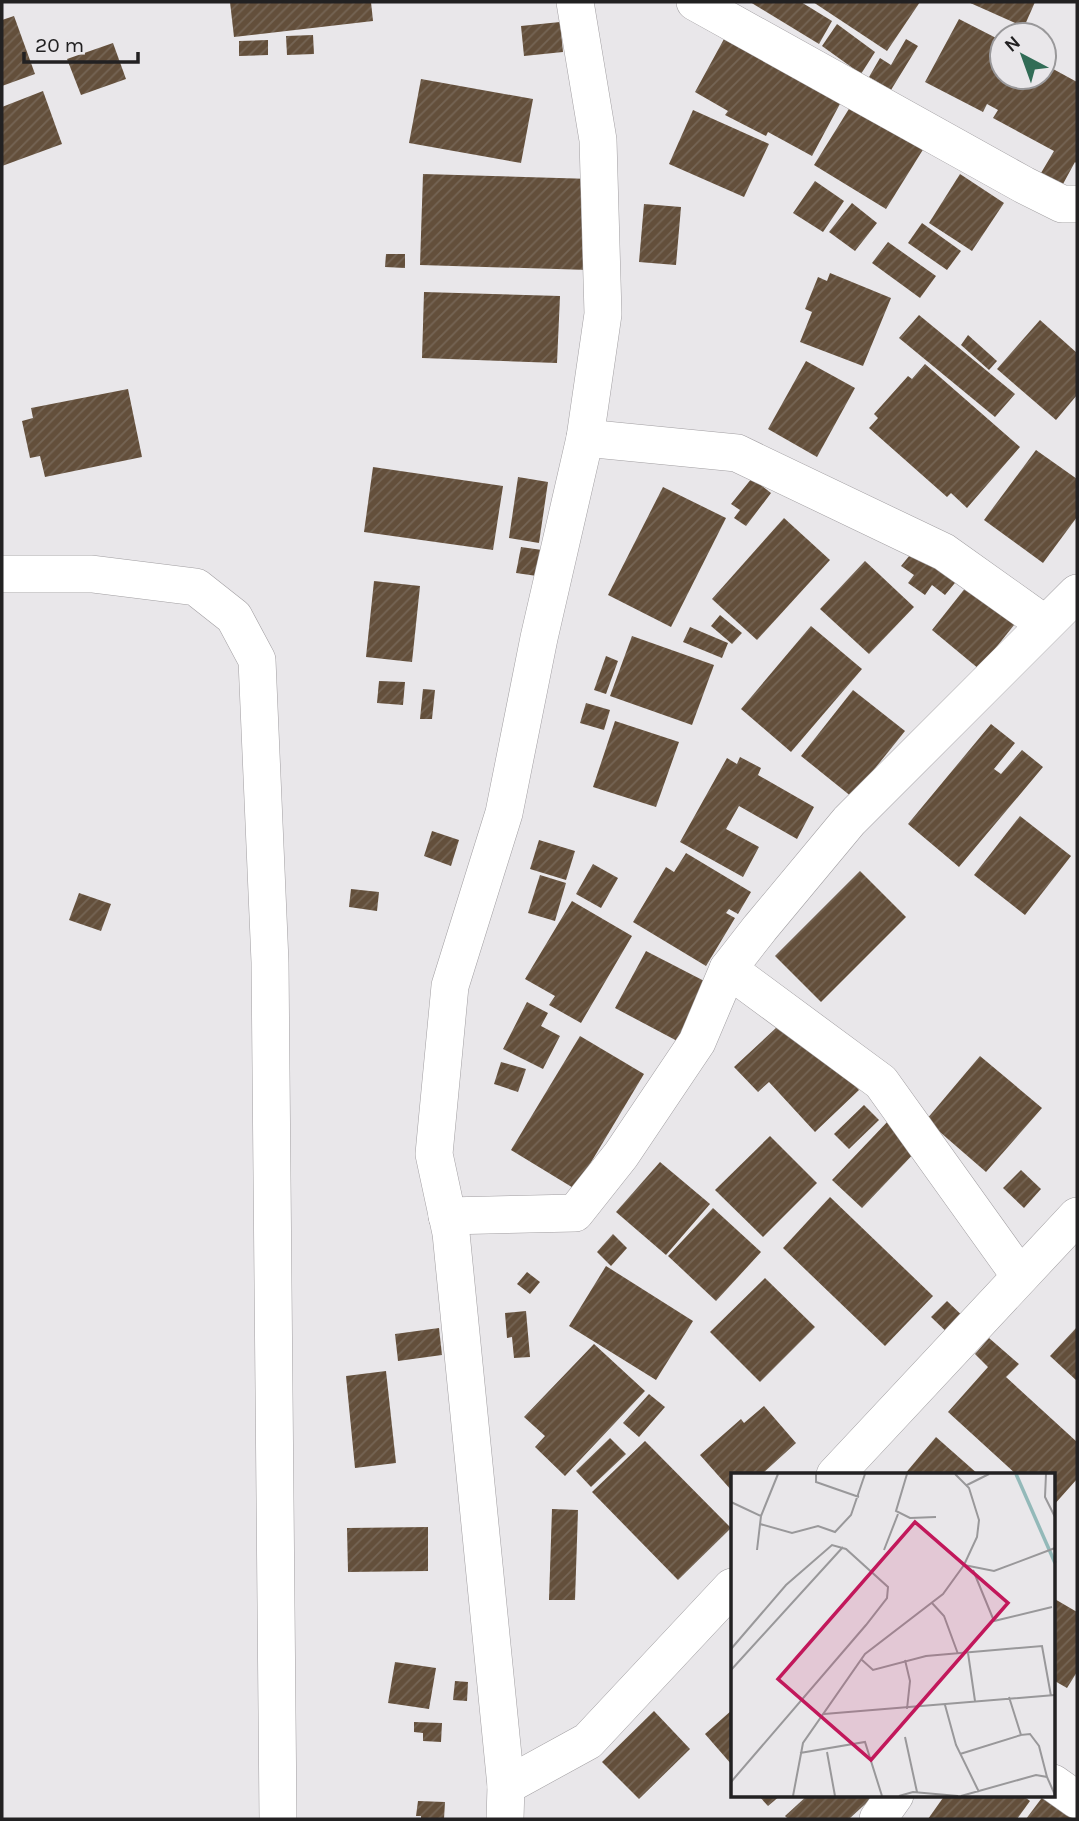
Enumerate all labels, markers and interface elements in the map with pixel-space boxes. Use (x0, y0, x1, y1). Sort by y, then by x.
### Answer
scale bar (24, 21, 138, 65)
north arrow (988, 21, 1058, 91)
text: N (1000, 31, 1025, 57)
text: 20 m (35, 33, 84, 57)
inset map (731, 1473, 1054, 1797)

